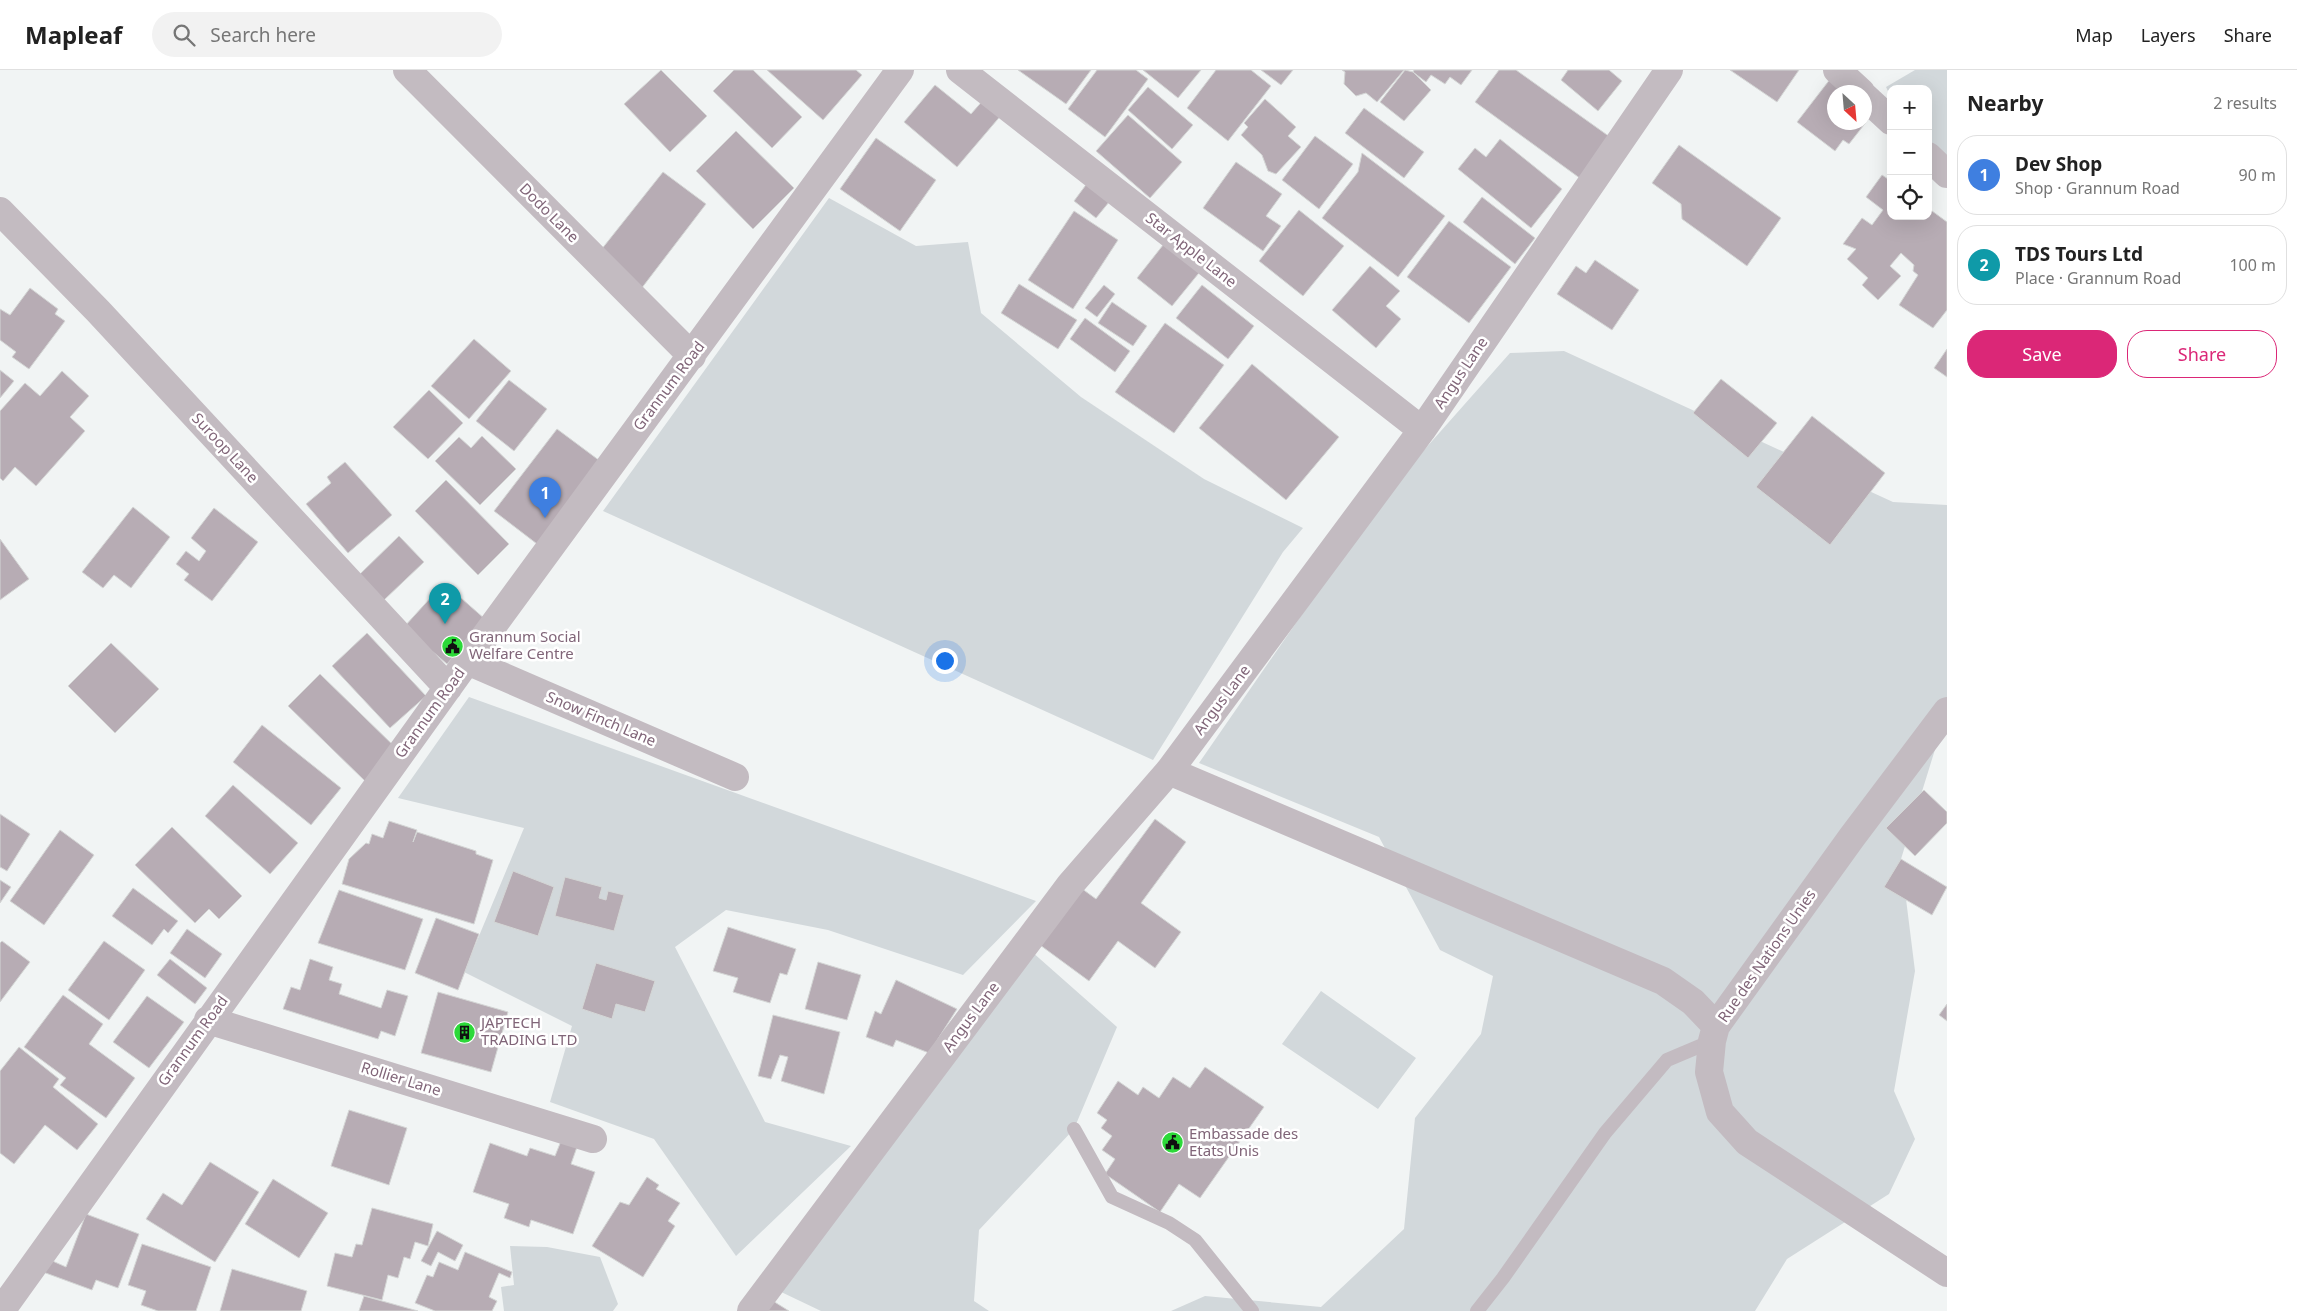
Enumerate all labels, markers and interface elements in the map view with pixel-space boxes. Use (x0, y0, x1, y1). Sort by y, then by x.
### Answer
search box (152, 12, 502, 57)
text: Mapleaf (25, 18, 122, 51)
icon: search (170, 21, 198, 49)
text: Search here (210, 22, 316, 48)
text: Map (2075, 23, 2113, 47)
text: Layers (2141, 23, 2196, 47)
text: Share (2224, 23, 2272, 47)
north arrow (1827, 85, 1872, 130)
map controls (1887, 85, 1932, 220)
button: + (1887, 85, 1932, 130)
text: Nearby (1967, 89, 2043, 117)
text: 2 results (2213, 92, 2277, 114)
button: − (1887, 130, 1932, 175)
text: Dev Shop (2015, 151, 2102, 177)
text: 1 (1979, 164, 1989, 186)
text: 90 m (2239, 164, 2276, 186)
button: locate (1887, 175, 1932, 220)
text: Shop · Grannum Road (2015, 177, 2180, 199)
street label: Dodo Lane (516, 178, 584, 246)
street label: Star Apple Lane (1142, 207, 1241, 291)
text: TDS Tours Ltd (2015, 241, 2143, 267)
text: 2 (1979, 254, 1989, 276)
text: 100 m (2229, 254, 2276, 276)
text: Place · Grannum Road (2015, 267, 2181, 289)
button: Save (1967, 330, 2117, 378)
button: Share (2127, 330, 2277, 378)
street label: Angus Lane (1429, 333, 1492, 412)
street label: Grannum Road (628, 337, 708, 434)
street label: Suroop Lane (188, 408, 263, 487)
pin: 1 (529, 477, 561, 518)
pin: 2 (429, 583, 461, 624)
place label: Grannum Social Welfare Centre (469, 626, 581, 663)
public building icon: Grannum Social Welfare Centre (441, 634, 465, 658)
your location (932, 648, 958, 674)
street label: Angus Lane (1188, 660, 1254, 738)
street label: Grannum Road (390, 663, 469, 762)
street label: Snow Finch Lane (544, 686, 659, 750)
street label: Rue des Nations Unies (1713, 885, 1820, 1026)
street label: Angus Lane (937, 977, 1003, 1055)
street label: Grannum Road (153, 991, 232, 1090)
place label: JAPTECH TRADING LTD (479, 1012, 577, 1049)
building icon: JAPTECH TRADING LTD (453, 1020, 477, 1044)
street label: Rollier Lane (359, 1056, 444, 1100)
place label: Embassade des Etats Unis (1189, 1123, 1298, 1160)
public building icon: Embassade des Etats Unis (1161, 1131, 1185, 1155)

